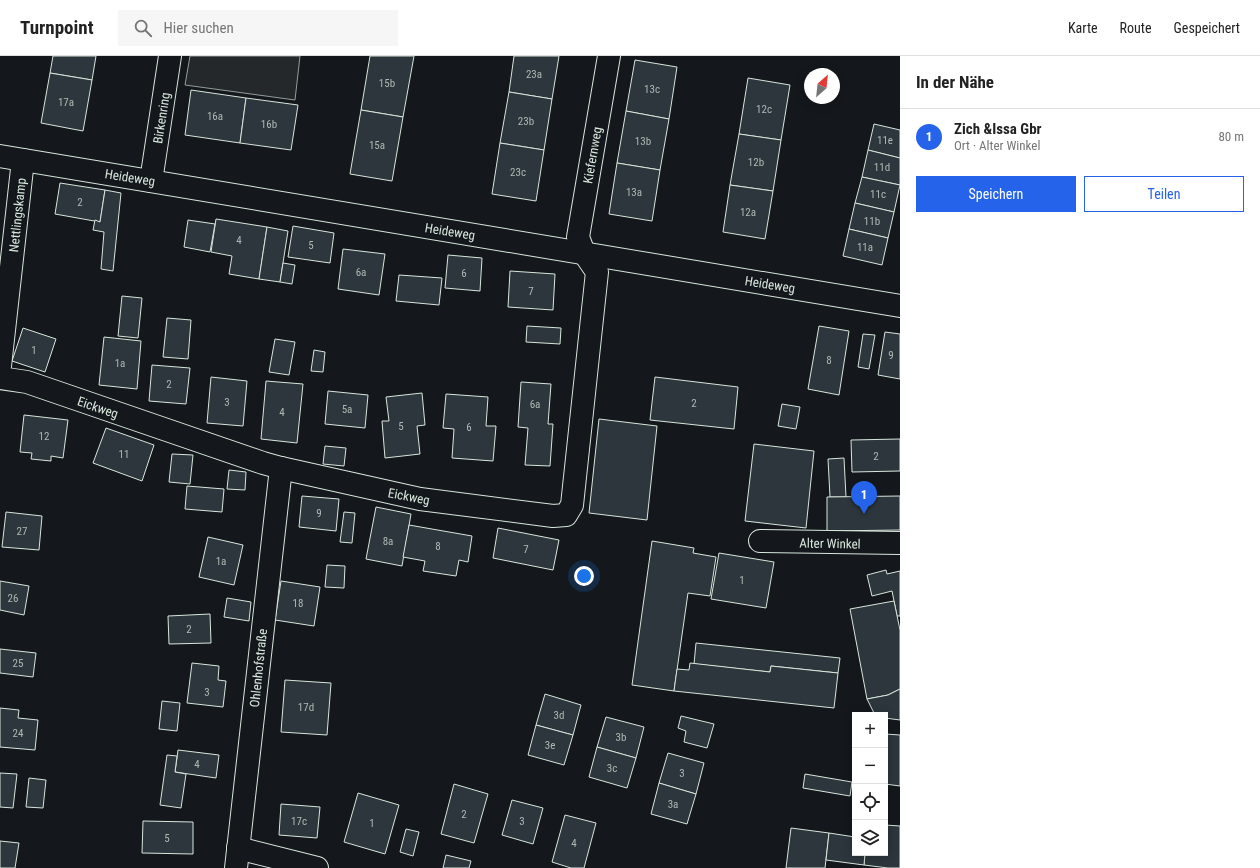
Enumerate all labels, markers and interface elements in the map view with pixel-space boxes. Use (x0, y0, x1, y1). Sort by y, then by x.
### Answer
search box (118, 10, 398, 46)
text: Turnpoint (20, 16, 94, 39)
icon: search (132, 17, 154, 39)
text: Hier suchen (164, 19, 234, 37)
text: Karte (1068, 20, 1098, 36)
text: Route (1120, 20, 1152, 36)
text: Gespeichert (1174, 20, 1240, 36)
house number: 23a (526, 68, 542, 81)
north arrow (804, 68, 840, 104)
text: In der Nähe (916, 72, 994, 92)
house number: 15b (379, 77, 395, 90)
house number: 13c (644, 83, 660, 96)
street label: Birkenring (150, 91, 173, 145)
house number: 17a (58, 96, 74, 109)
house number: 12c (756, 103, 772, 116)
house number: 16a (207, 110, 223, 123)
house number: 23b (518, 115, 534, 128)
house number: 16b (261, 118, 277, 131)
text: Zich &Issa Gbr (954, 120, 1042, 138)
street label: Kiefernweg (580, 126, 605, 185)
text: 1 (926, 129, 932, 144)
text: 80 m (1218, 129, 1244, 144)
house number: 11e (877, 134, 893, 147)
house number: 13b (635, 135, 651, 148)
text: Ort · Alter Winkel (954, 138, 1040, 153)
house number: 15a (369, 139, 385, 152)
house number: 12b (748, 156, 764, 169)
house number: 11d (874, 161, 890, 174)
street label: Heideweg (104, 166, 156, 189)
house number: 23c (510, 166, 526, 179)
button: Speichern (916, 176, 1076, 212)
button: Teilen (1084, 176, 1244, 212)
street label: Nettlingskamp (6, 177, 29, 253)
house number: 13a (626, 186, 642, 199)
house number: 11c (870, 188, 886, 201)
house number: 2 (77, 196, 83, 209)
house number: 12a (740, 206, 756, 219)
house number: 11b (864, 215, 880, 228)
street label: Heideweg (424, 220, 476, 243)
house number: 4 (236, 234, 242, 247)
house number: 5 (308, 239, 314, 252)
house number: 11a (857, 241, 873, 254)
house number: 6a (356, 266, 366, 279)
house number: 6 (461, 267, 467, 280)
street label: Heideweg (744, 273, 796, 296)
house number: 7 (528, 285, 534, 298)
house number: 1 (31, 344, 37, 357)
house number: 9 (888, 349, 894, 362)
house number: 8 (826, 354, 832, 367)
house number: 1a (115, 357, 125, 370)
house number: 2 (166, 378, 172, 391)
street label: Eickweg (75, 394, 120, 421)
house number: 3 (224, 396, 230, 409)
house number: 2 (691, 397, 697, 410)
house number: 6a (530, 398, 540, 411)
house number: 5a (342, 403, 352, 416)
house number: 4 (279, 406, 285, 419)
house number: 5 (398, 420, 404, 433)
house number: 6 (466, 421, 472, 434)
house number: 12 (39, 430, 49, 443)
house number: 11 (119, 448, 129, 461)
house number: 2 (873, 450, 879, 463)
pin: 1 (851, 481, 877, 514)
street label: Eickweg (387, 485, 431, 508)
house number: 9 (316, 507, 322, 520)
house number: 27 (17, 525, 27, 538)
house number: 8a (383, 535, 393, 548)
street label: Alter Winkel (799, 535, 861, 552)
house number: 8 (435, 540, 441, 553)
house number: 7 (523, 543, 529, 556)
house number: 1a (216, 555, 226, 568)
your location (574, 566, 594, 586)
house number: 1 (739, 574, 745, 587)
house number: 26 (8, 592, 18, 605)
house number: 18 (293, 597, 303, 610)
house number: 2 (186, 623, 192, 636)
street label: Ohlenhofstraße (247, 628, 270, 708)
house number: 25 (13, 657, 23, 670)
house number: 3 (204, 686, 210, 699)
house number: 17d (298, 701, 314, 714)
house number: 3d (554, 709, 564, 722)
map controls (852, 712, 888, 856)
button: + (852, 712, 888, 748)
house number: 24 (13, 727, 24, 740)
house number: 3b (616, 731, 626, 744)
house number: 3e (545, 739, 555, 752)
button: − (852, 748, 888, 784)
house number: 4 (194, 758, 200, 771)
house number: 3c (607, 762, 617, 775)
house number: 3 (679, 767, 685, 780)
button: locate (852, 784, 888, 820)
house number: 3a (668, 798, 678, 811)
house number: 2 (461, 808, 467, 821)
house number: 17c (291, 815, 307, 828)
house number: 3 (519, 815, 525, 828)
house number: 1 (369, 817, 375, 830)
button: layers (852, 820, 888, 856)
house number: 5 (164, 832, 170, 845)
house number: 4 (571, 837, 577, 850)

